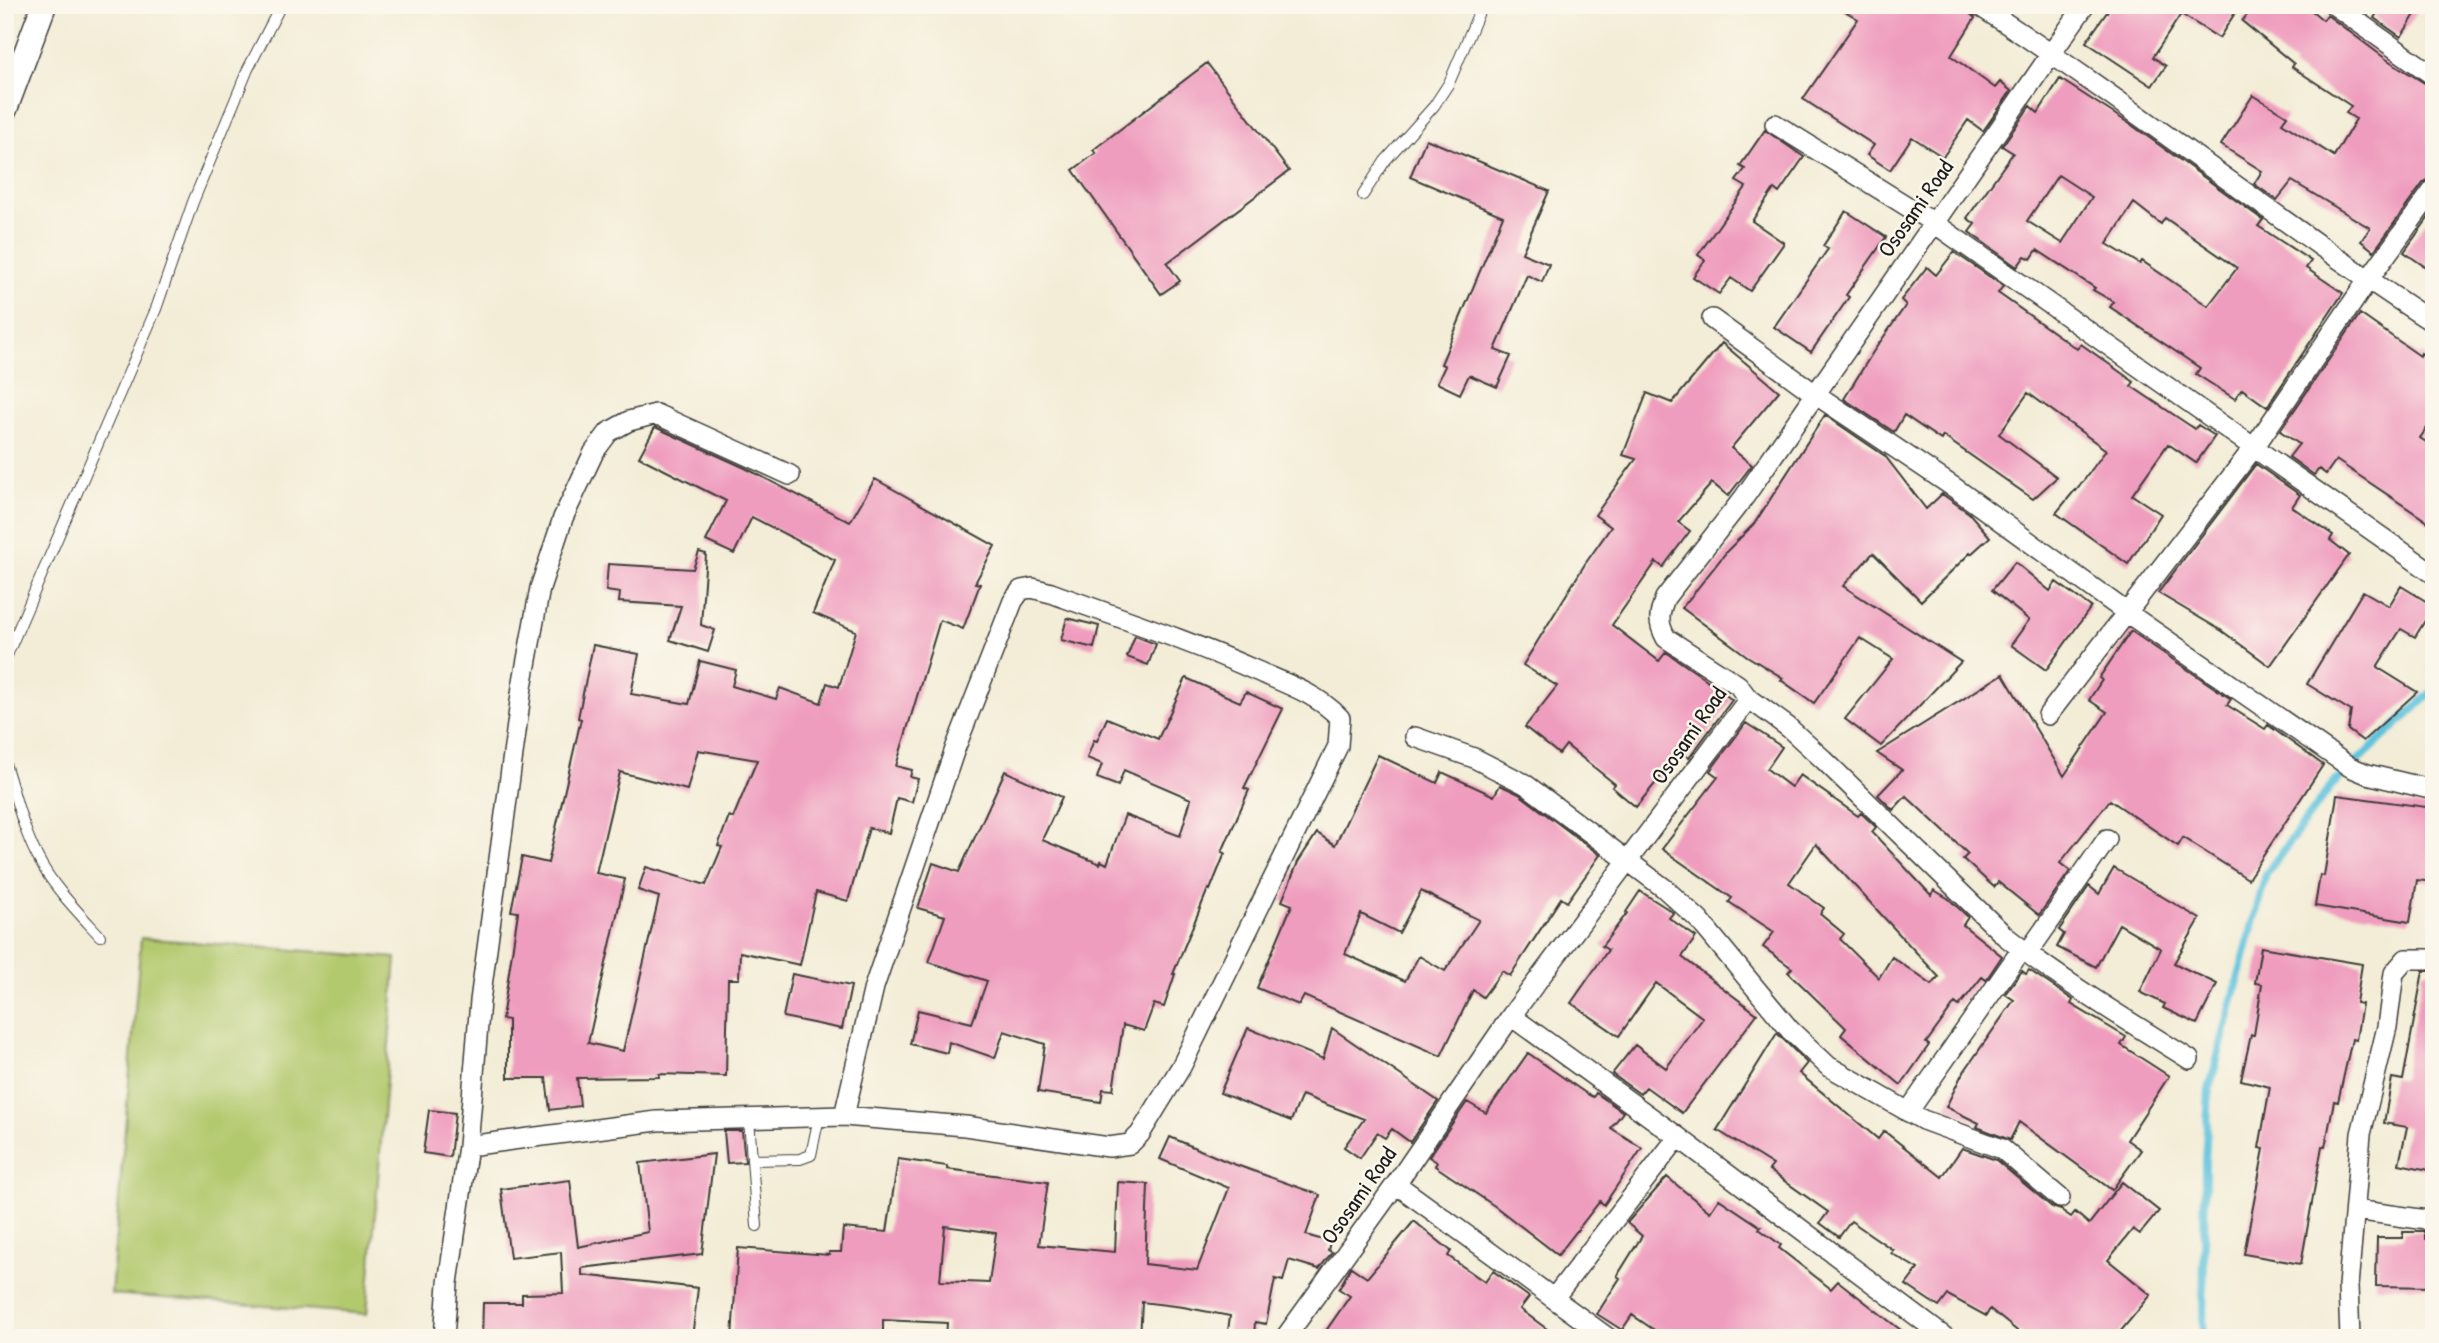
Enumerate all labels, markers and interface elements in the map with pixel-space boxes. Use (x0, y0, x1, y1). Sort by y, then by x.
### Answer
street label: Ososami Road (1870, 153, 1960, 263)
street label: Ososami Road (1643, 680, 1733, 790)
street label: Ososami Road (1313, 1140, 1403, 1250)

